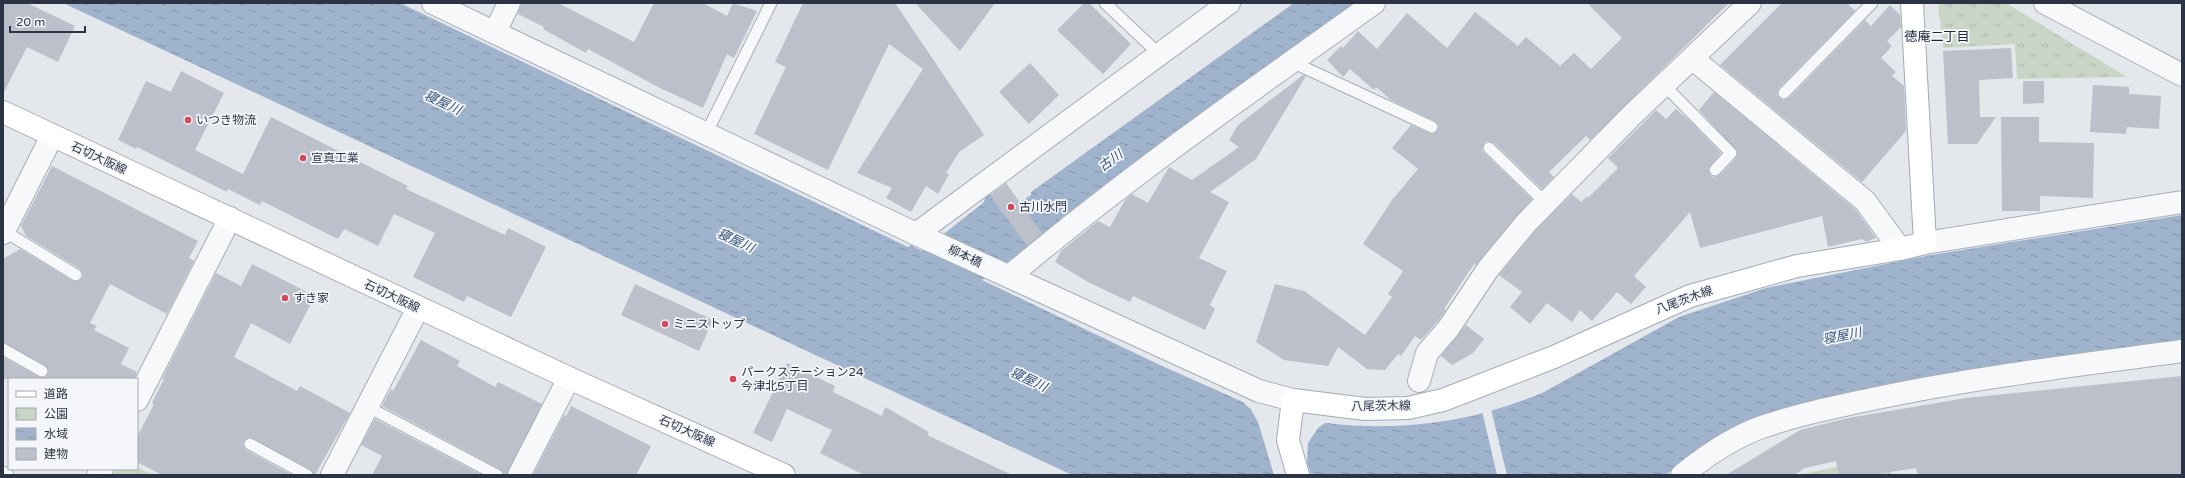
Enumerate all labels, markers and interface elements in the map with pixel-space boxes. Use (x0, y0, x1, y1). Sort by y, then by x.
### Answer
scale bar (10, 8, 85, 34)
text: 20 m (16, 15, 45, 29)
district label: 徳庵二丁目 (1904, 29, 1970, 45)
water label: 寝屋川 (422, 87, 465, 119)
place label: いつき物流 (196, 113, 256, 127)
marker: いつき物流 (183, 115, 193, 125)
street label: 石切大阪線 (69, 139, 129, 177)
water label: 古川 (1095, 146, 1127, 175)
place label: 宣真工業 (311, 151, 359, 165)
marker: 宣真工業 (298, 153, 308, 163)
place label: 古川水門 (1019, 200, 1067, 214)
marker: 古川水門 (1006, 202, 1016, 212)
water label: 寝屋川 (715, 225, 758, 257)
street label: 柳本橋 (946, 242, 984, 270)
street label: 石切大阪線 (362, 277, 422, 315)
street label: 八尾茨木線 (1653, 283, 1715, 317)
place label: すき家 (293, 291, 329, 305)
marker: すき家 (280, 293, 290, 303)
place label: ミニストップ (673, 317, 745, 331)
marker: ミニストップ (660, 319, 670, 329)
water label: 寝屋川 (1822, 324, 1865, 348)
water label: 寝屋川 (1008, 364, 1051, 396)
place label: パークステーション24 今津北5丁目 (741, 365, 864, 393)
marker: パークステーション24 今津北5丁目 (728, 374, 738, 384)
legend (8, 378, 138, 470)
text: 道路 (44, 387, 68, 401)
street label: 八尾茨木線 (1351, 398, 1411, 414)
text: 公園 (44, 407, 68, 421)
street label: 石切大阪線 (657, 412, 717, 450)
text: 水域 (44, 427, 68, 441)
text: 建物 (44, 447, 68, 461)

